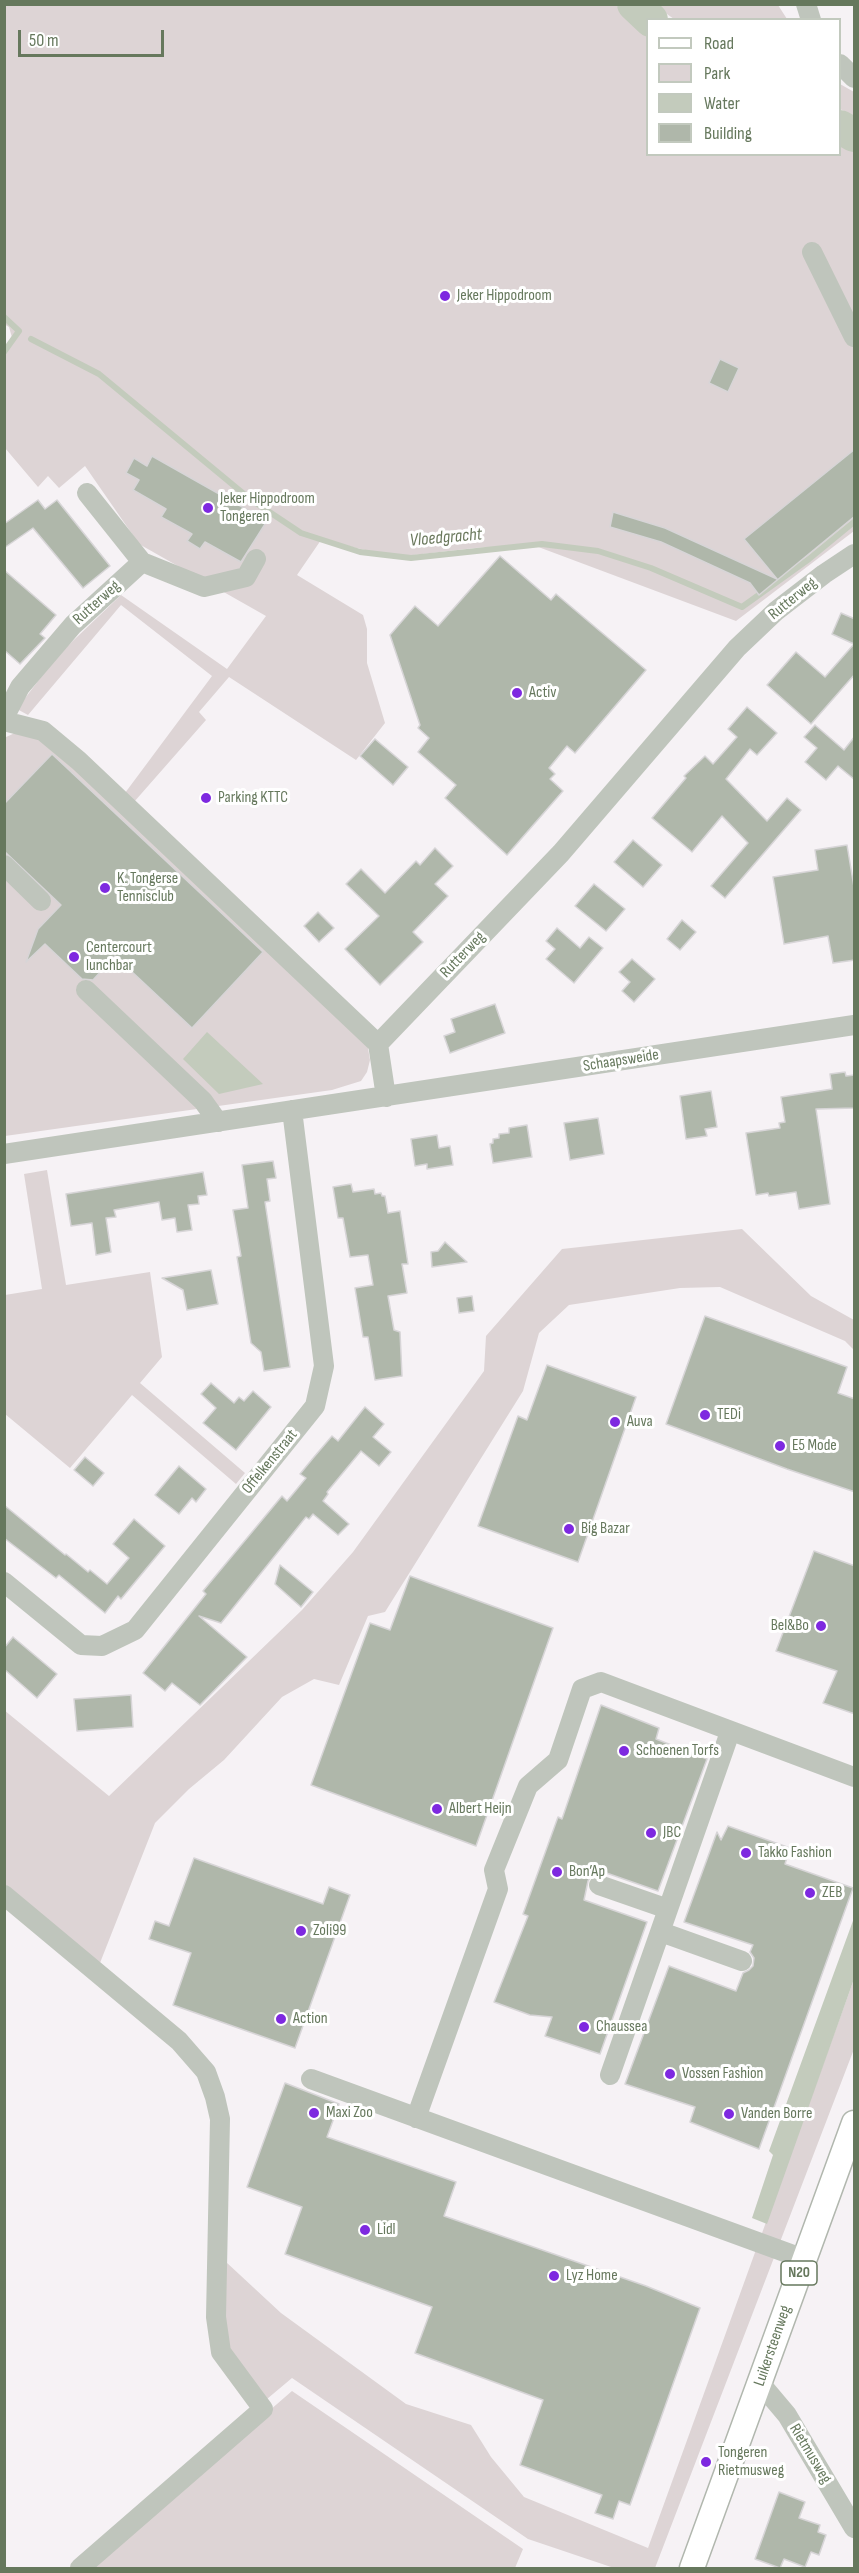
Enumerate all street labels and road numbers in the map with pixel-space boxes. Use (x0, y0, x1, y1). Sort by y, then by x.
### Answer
street label: Rutterweg (765, 574, 821, 624)
street label: Rutterweg (70, 577, 124, 629)
street label: Rutterweg (436, 928, 490, 982)
street label: Schaapsweide (582, 1046, 660, 1076)
street label: Offelkenstraat (238, 1426, 302, 1498)
road number: N20 (781, 2261, 817, 2285)
street label: Luikersteenweg (750, 2303, 796, 2389)
street label: Rietmusweg (785, 2421, 835, 2487)

